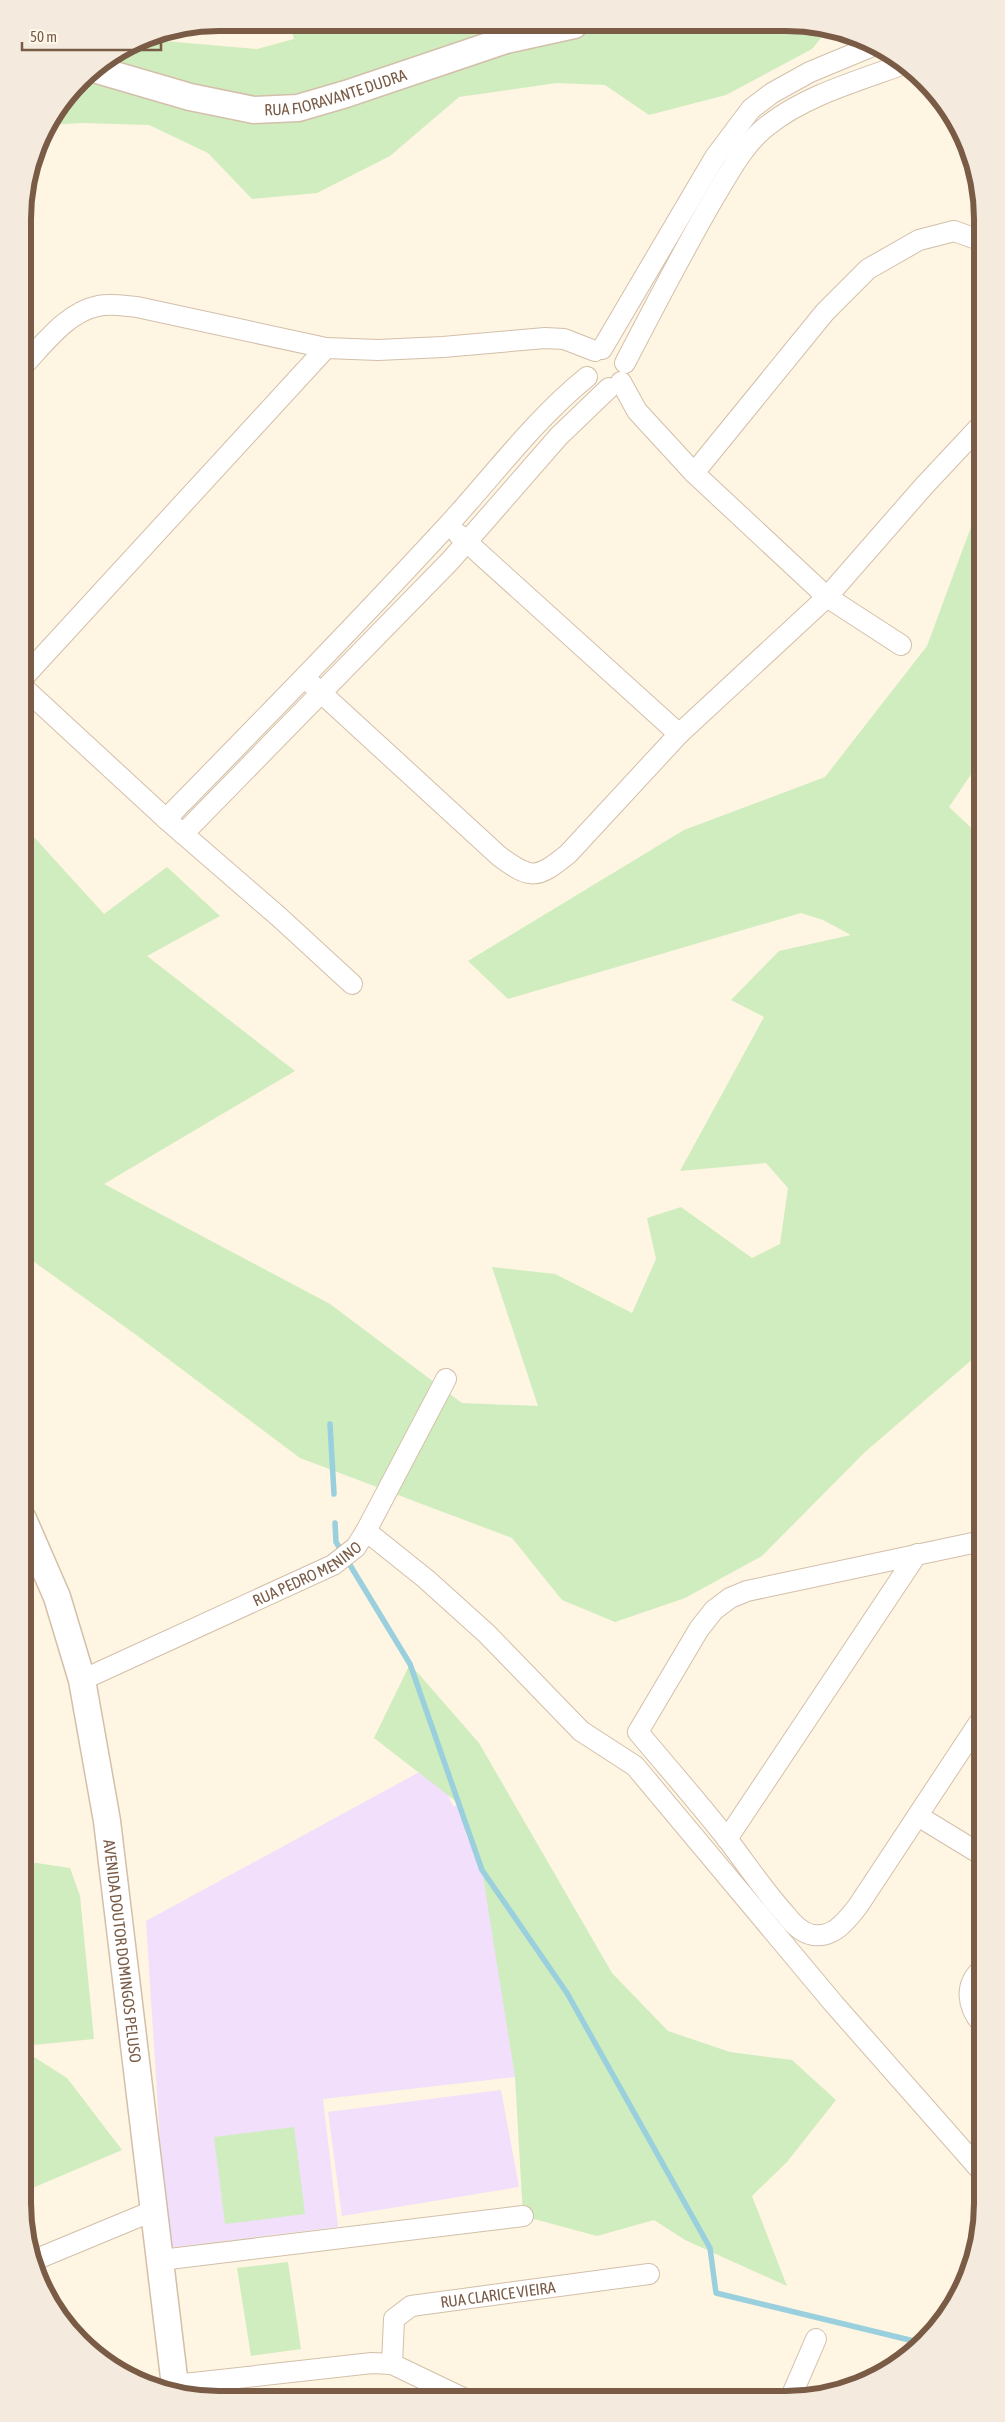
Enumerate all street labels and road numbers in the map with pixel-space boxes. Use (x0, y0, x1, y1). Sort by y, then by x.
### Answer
street label: RUA FIORAVANTE DUDRA (264, 65, 409, 119)
street label: RUA PEDRO MENINO (250, 1537, 365, 1610)
street label: AVENIDA DOUTOR DOMINGOS PELUSO (100, 1838, 145, 2064)
street label: RUA CLARICE VIEIRA (439, 2278, 557, 2311)

